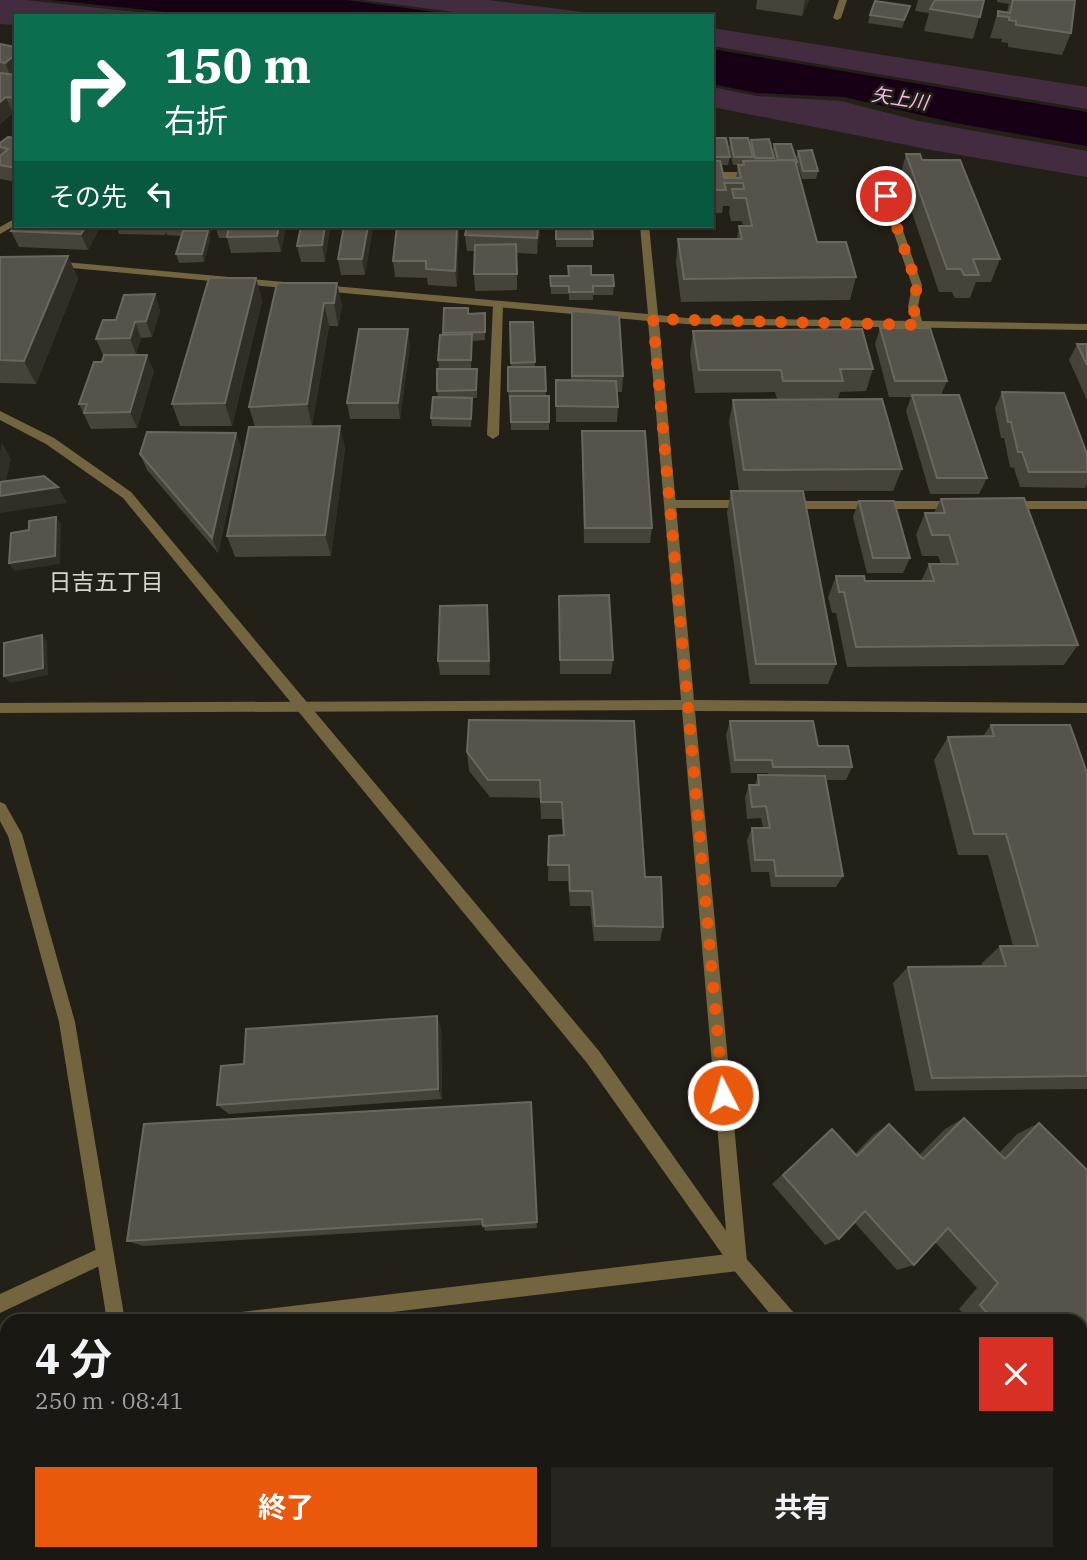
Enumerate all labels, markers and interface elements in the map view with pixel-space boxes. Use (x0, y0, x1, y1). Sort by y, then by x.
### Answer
text: 150 m (164, 33, 311, 96)
icon: right (49, 42, 140, 133)
water label: 矢上川 (870, 82, 932, 115)
text: 右折 (164, 99, 228, 141)
pin (856, 166, 916, 226)
icon: left (141, 175, 179, 213)
icon: arrive (867, 177, 905, 215)
text: その先 (49, 179, 127, 213)
district label: 日吉五丁目 (49, 566, 164, 596)
position arrow (686, 1058, 760, 1132)
text: 4 分 (35, 1331, 112, 1386)
button: close (979, 1337, 1053, 1411)
text: 250 m · 08:41 (35, 1385, 184, 1415)
button: 終了 (35, 1467, 537, 1547)
button: 共有 (551, 1467, 1053, 1547)

